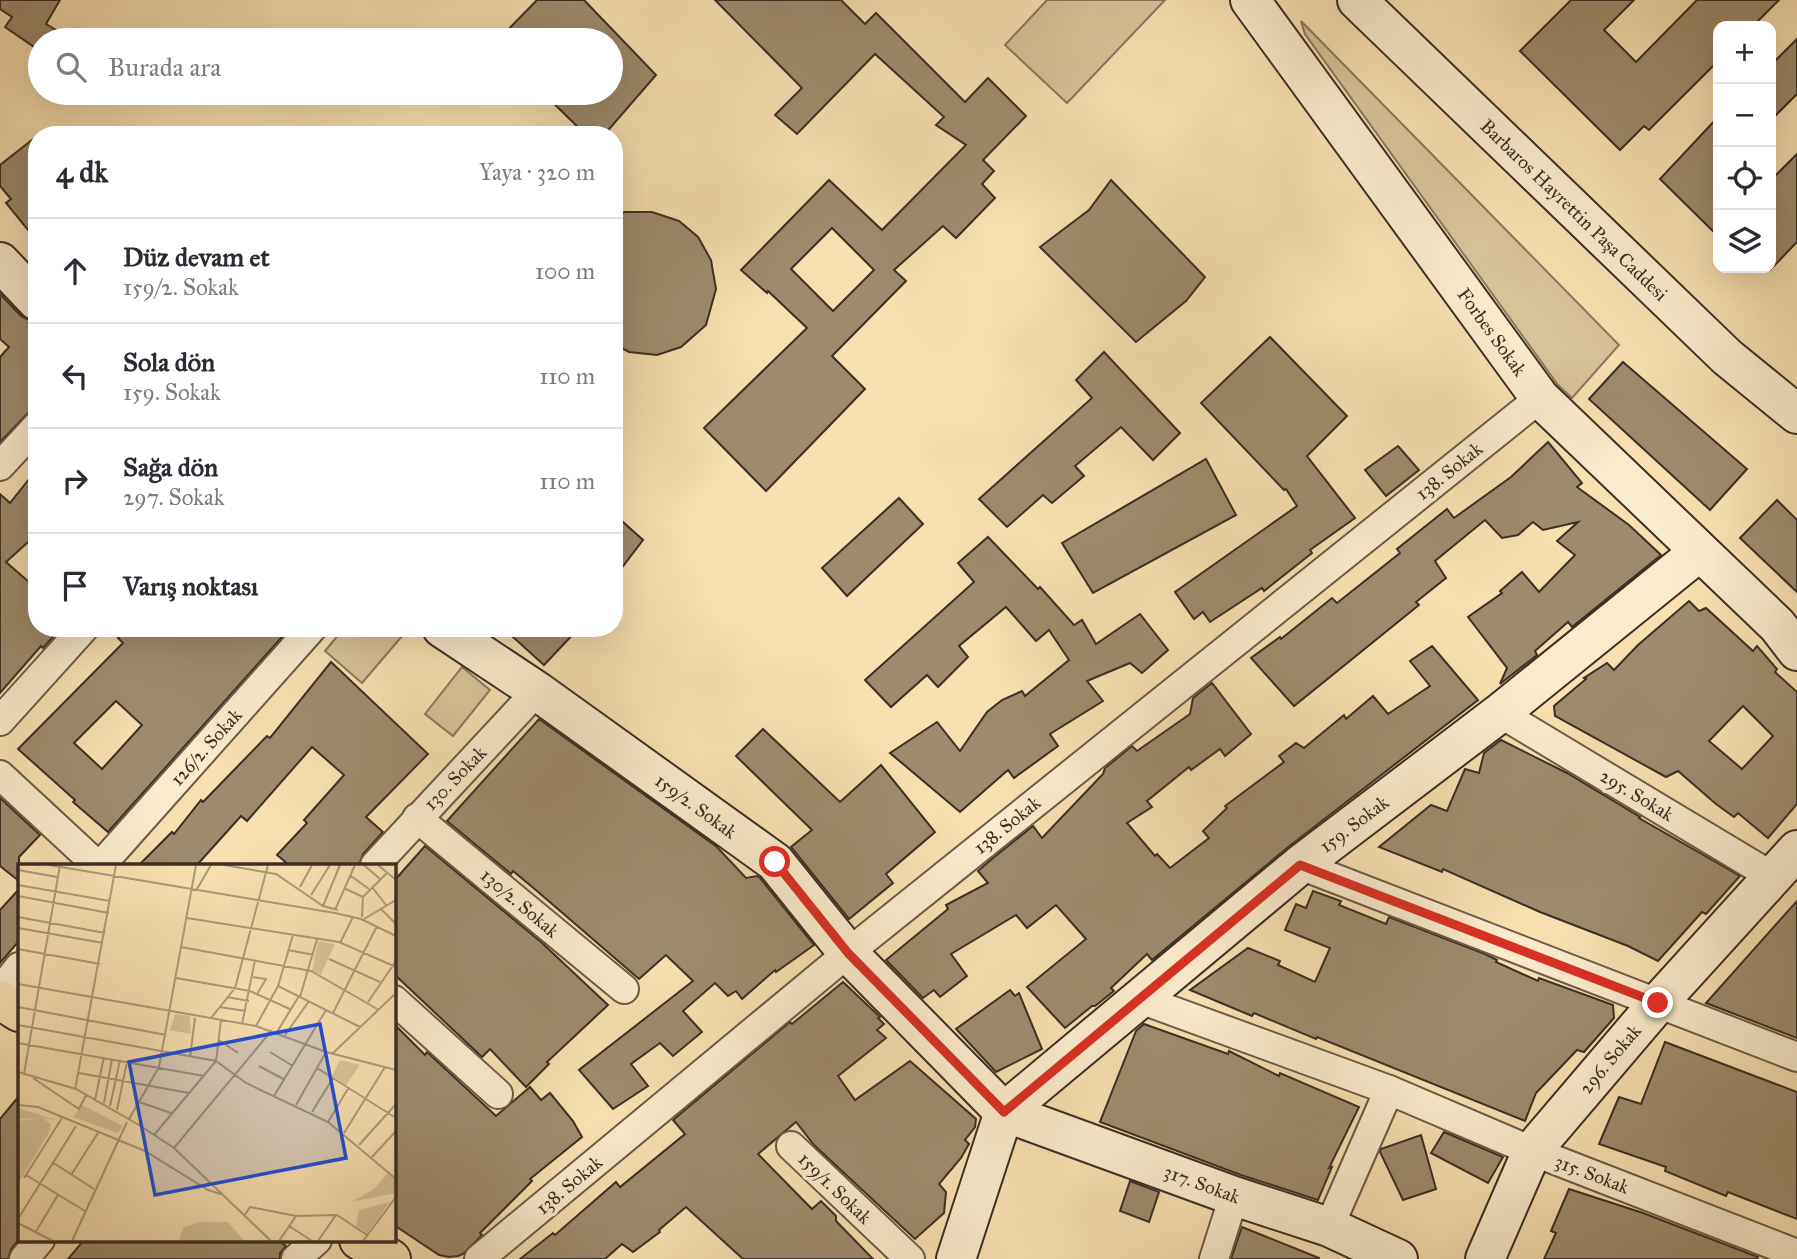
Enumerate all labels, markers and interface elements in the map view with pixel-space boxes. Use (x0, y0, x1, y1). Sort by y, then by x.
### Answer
map controls (1713, 21, 1776, 273)
button: + (1713, 21, 1776, 84)
search box (28, 28, 623, 105)
icon: search (52, 48, 90, 86)
text: Burada ara (108, 51, 221, 83)
button: − (1713, 84, 1776, 147)
street label: Barbaros Hayrettin Paşa Caddesi (1476, 114, 1672, 306)
button: locate (1713, 147, 1776, 210)
text: 4 dk (56, 154, 108, 190)
text: Yaya · 320 m (479, 158, 595, 186)
button: layers (1713, 210, 1776, 273)
text: Düz devam et (123, 241, 270, 273)
icon: ahead (56, 252, 94, 290)
text: 100 m (535, 257, 595, 285)
text: 159/2. Sokak (123, 273, 239, 301)
street label: Forbes Sokak (1452, 284, 1532, 381)
text: Sola dön (123, 346, 215, 378)
icon: left (56, 357, 94, 395)
text: 110 m (539, 362, 595, 390)
text: 159. Sokak (123, 378, 221, 406)
street label: 138. Sokak (1411, 437, 1487, 505)
text: Sağa dön (123, 451, 218, 483)
icon: right (56, 462, 94, 500)
text: 110 m (539, 467, 595, 495)
text: 297. Sokak (123, 483, 224, 511)
icon: arrive (56, 567, 94, 605)
text: Varış noktası (123, 570, 258, 602)
street label: 126/2. Sokak (165, 704, 247, 790)
street label: 130. Sokak (419, 741, 491, 815)
street label: 295. Sokak (1596, 764, 1678, 826)
street label: 159/2. Sokak (651, 769, 742, 843)
street label: 159. Sokak (1315, 790, 1393, 857)
street label: 138. Sokak (969, 791, 1045, 859)
route start (759, 846, 790, 877)
inset map (18, 864, 396, 1242)
street label: 130/2. Sokak (476, 864, 564, 943)
route end (1642, 987, 1673, 1018)
street label: 296. Sokak (1574, 1019, 1646, 1098)
street label: 159/1. Sokak (793, 1147, 877, 1229)
street label: 315. Sokak (1552, 1149, 1632, 1199)
street label: 138. Sokak (531, 1151, 607, 1219)
street label: 317. Sokak (1161, 1160, 1243, 1208)

